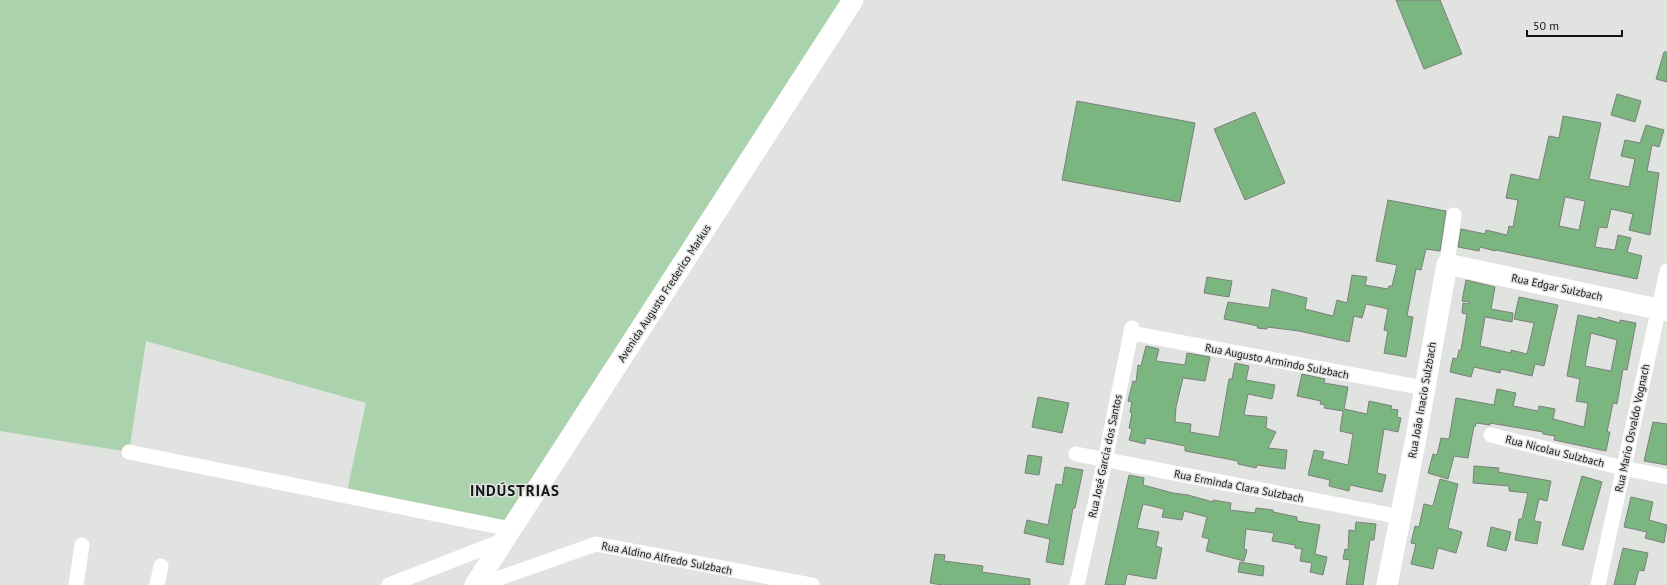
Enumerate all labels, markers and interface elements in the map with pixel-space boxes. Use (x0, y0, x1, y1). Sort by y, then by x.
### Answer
scale bar (1527, 12, 1622, 38)
text: 50 m (1533, 18, 1559, 33)
street label: Avenida Augusto Frederico Markus (614, 221, 714, 365)
street label: Rua Edgar Sulzbach (1510, 270, 1604, 304)
street label: Rua Augusto Armindo Sulzbach (1204, 340, 1350, 382)
street label: Rua João Inacio Sulzbach (1405, 341, 1439, 459)
street label: Rua Mario Osvaldo Vognach (1612, 363, 1652, 493)
street label: Rua José Garcia dos Santos (1085, 393, 1125, 519)
street label: Rua Nicolau Sulzbach (1504, 432, 1606, 470)
street label: Rua Erminda Clara Sulzbach (1173, 467, 1305, 505)
district label: INDÚSTRIAS (470, 481, 560, 500)
street label: Rua Aldino Alfredo Sulzbach (600, 538, 734, 578)

